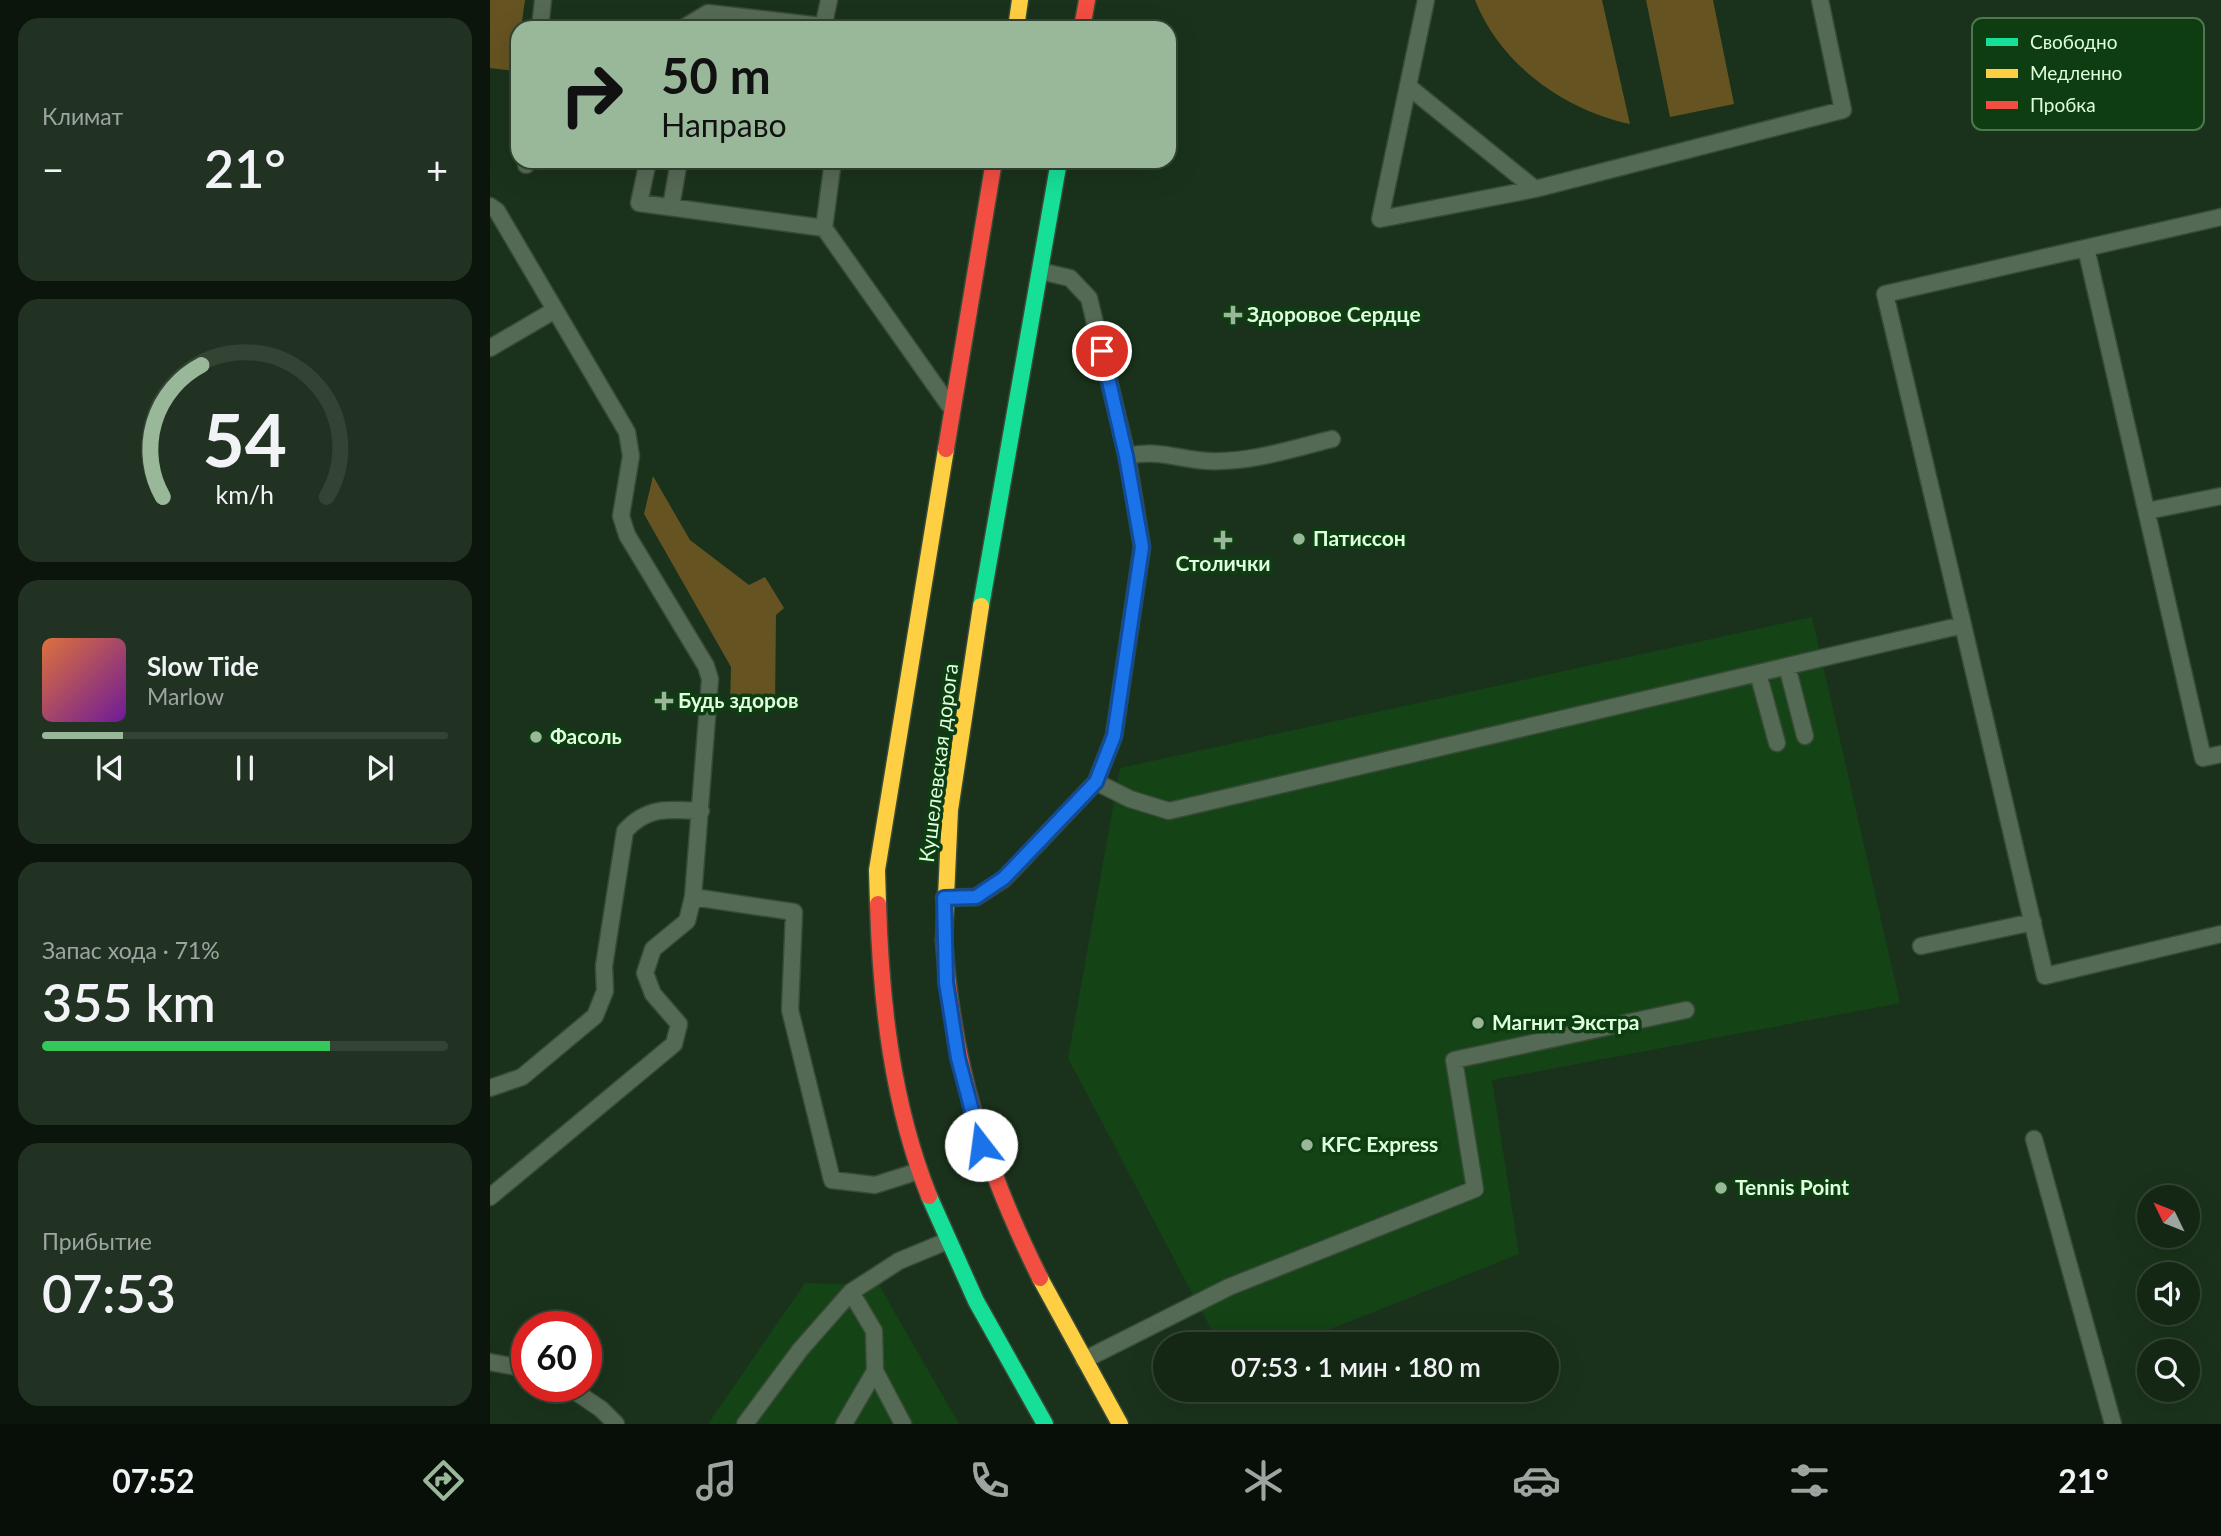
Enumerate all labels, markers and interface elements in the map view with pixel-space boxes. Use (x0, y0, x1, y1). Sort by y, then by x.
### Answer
legend (1972, 18, 2204, 130)
text: Свободно (2030, 30, 2118, 53)
text: 50 m (661, 46, 771, 104)
icon: right (546, 49, 637, 140)
text: Медленно (2030, 61, 2122, 84)
text: Пробка (2030, 93, 2096, 116)
text: Климат (42, 102, 123, 130)
text: Направо (661, 105, 787, 144)
text: 21° (204, 137, 286, 199)
text: − (42, 146, 64, 192)
text: + (426, 146, 448, 192)
place label: Здоровое Сердце (1247, 301, 1421, 326)
marker: Здоровое Сердце (1225, 307, 1241, 323)
pin (1072, 321, 1132, 381)
icon: arrive (1083, 332, 1121, 370)
text: 54 (203, 395, 287, 483)
text: km/h (216, 479, 274, 509)
place label: Патиссон (1313, 525, 1406, 550)
marker: Патиссон (1291, 531, 1307, 547)
marker: Столички (1215, 532, 1231, 548)
place label: Столички (1175, 550, 1271, 575)
text: Slow Tide (147, 650, 259, 682)
street label: Кушелевская дорога (913, 662, 962, 864)
text: Marlow (147, 682, 224, 710)
place label: Будь здоров (678, 687, 799, 712)
marker: Будь здоров (656, 693, 672, 709)
place label: Фасоль (550, 723, 622, 748)
marker: Фасоль (528, 729, 544, 745)
icon: previous (91, 749, 129, 787)
icon: pause (226, 749, 264, 787)
icon: next (361, 749, 399, 787)
text: Запас хода · 71% (42, 936, 220, 964)
text: 355 km (42, 971, 216, 1033)
place label: Магнит Экстра (1492, 1009, 1639, 1034)
marker: Магнит Экстра (1470, 1015, 1486, 1031)
position arrow (944, 1108, 1018, 1182)
place label: KFC Express (1321, 1131, 1438, 1156)
marker: KFC Express (1299, 1137, 1315, 1153)
place label: Tennis Point (1735, 1174, 1849, 1199)
marker: Tennis Point (1713, 1180, 1729, 1196)
north arrow (2137, 1185, 2200, 1248)
map controls (2137, 1185, 2200, 1402)
text: Прибытие (42, 1227, 152, 1255)
text: 07:53 (42, 1262, 176, 1324)
button: sound (2137, 1262, 2200, 1325)
speed limit sign: 60 (511, 1311, 602, 1402)
button: search (2137, 1339, 2200, 1402)
text: 07:53 · 1 мин · 180 m (1231, 1351, 1481, 1383)
icon: directions (419, 1456, 468, 1505)
icon: music (692, 1456, 741, 1505)
icon: phone (965, 1456, 1014, 1505)
icon: climate (1239, 1456, 1288, 1505)
icon: car (1512, 1456, 1561, 1505)
icon: filters (1785, 1456, 1834, 1505)
text: 07:52 (112, 1461, 195, 1500)
text: 21° (2058, 1461, 2109, 1500)

